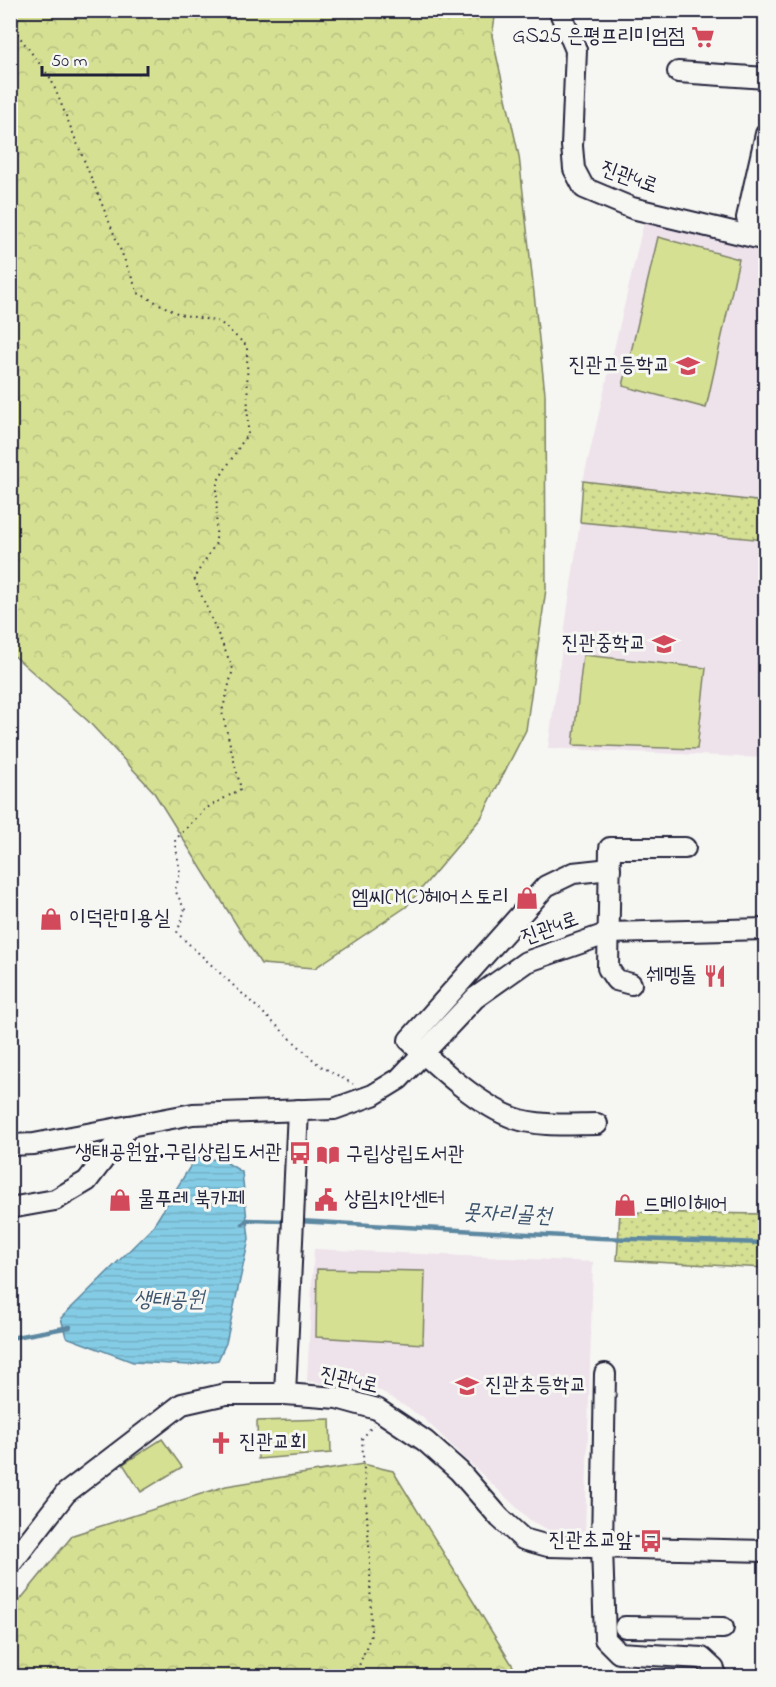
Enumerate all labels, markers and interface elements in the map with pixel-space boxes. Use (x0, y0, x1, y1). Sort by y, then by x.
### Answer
place label: GS25 은평프리미엄점 (512, 22, 685, 52)
supermarket icon: GS25 은평프리미엄점 (690, 24, 716, 50)
scale bar (42, 39, 148, 77)
text: 50 m (51, 49, 88, 75)
street label: 진관4로 (596, 154, 662, 202)
place label: 진관고등학교 (569, 351, 670, 381)
school or university icon: 진관고등학교 (675, 353, 701, 379)
place label: 진관중학교 (562, 629, 646, 659)
school or university icon: 진관중학교 (651, 631, 677, 657)
place label: 엠씨(MC)헤어스토리 (351, 883, 509, 913)
shop icon: 엠씨(MC)헤어스토리 (514, 885, 540, 911)
place label: 이덕란미용실 (69, 904, 170, 934)
street label: 진관4로 (517, 905, 583, 953)
shop icon: 이덕란미용실 (38, 906, 64, 932)
place label: 쉐멩돌 (646, 961, 697, 991)
restaurant icon: 쉐멩돌 (702, 963, 728, 989)
place label: 생태공원앞.구립상립도서관 (75, 1138, 282, 1168)
bus stop icon: 생태공원앞.구립상립도서관 (287, 1140, 313, 1166)
place label: 구립상립도서관 (346, 1140, 464, 1170)
library icon: 구립상립도서관 (315, 1142, 341, 1168)
place label: 물푸레 북카페 (138, 1185, 245, 1215)
place label: 상림치안센터 (344, 1185, 445, 1215)
shop icon: 물푸레 북카페 (107, 1187, 133, 1213)
public building icon: 상림치안센터 (313, 1187, 339, 1213)
place label: 드메이헤어 (643, 1190, 728, 1220)
shop icon: 드메이헤어 (612, 1192, 638, 1218)
water label: 못자리골천 (462, 1197, 554, 1233)
water label: 생태공원 (134, 1285, 207, 1317)
street label: 진관4로 (317, 1360, 381, 1402)
place label: 진관초등학교 (485, 1371, 586, 1401)
school or university icon: 진관초등학교 (454, 1373, 480, 1399)
place label: 진관교회 (239, 1428, 307, 1458)
church icon: 진관교회 (208, 1430, 234, 1456)
place label: 진관초교앞 (549, 1526, 633, 1556)
bus stop icon: 진관초교앞 (638, 1528, 664, 1554)

